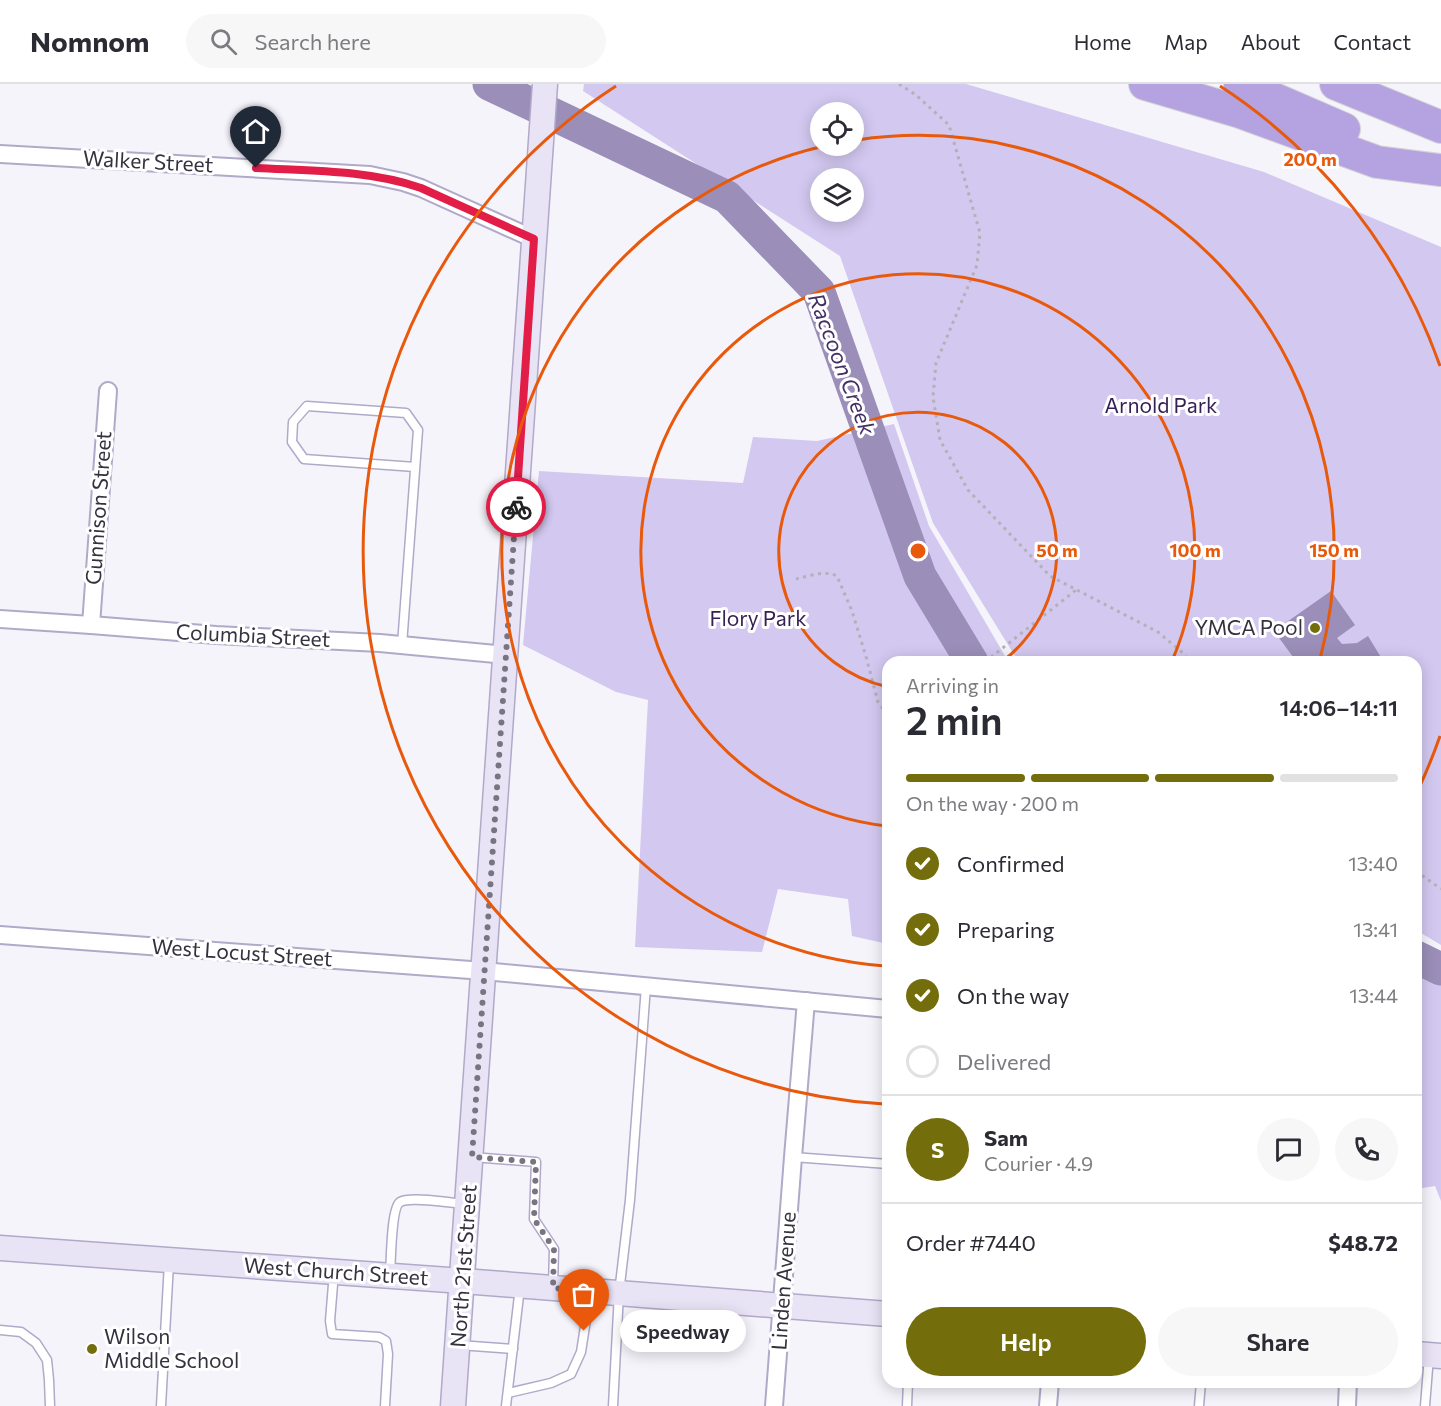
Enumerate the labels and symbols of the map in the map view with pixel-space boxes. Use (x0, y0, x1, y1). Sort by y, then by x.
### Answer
pin (230, 106, 281, 168)
street label: Walker Street (82, 145, 214, 176)
text: 200 m (1283, 148, 1337, 170)
water label: Raccoon Creek (803, 289, 882, 440)
park label: Arnold Park (1105, 392, 1217, 417)
street label: Gunnison Street (80, 430, 115, 586)
courier (486, 477, 546, 537)
text: 50 m (1036, 539, 1078, 561)
text: 100 m (1169, 539, 1221, 561)
text: 150 m (1309, 539, 1359, 561)
centre of rings (908, 541, 928, 561)
park label: Flory Park (709, 605, 807, 630)
place label: YMCA Pool (1195, 614, 1303, 639)
street label: Columbia Street (175, 618, 331, 651)
marker: YMCA Pool (1308, 621, 1322, 635)
street label: West Locust Street (151, 933, 333, 970)
street label: North 21st Street (444, 1183, 481, 1348)
street label: Linden Avenue (765, 1211, 800, 1351)
street label: West Church Street (243, 1252, 429, 1289)
pin (558, 1269, 609, 1331)
callout: Speedway (620, 1310, 746, 1352)
place label: Wilson Middle School (104, 1323, 239, 1372)
marker: Wilson Middle School (85, 1342, 99, 1356)

